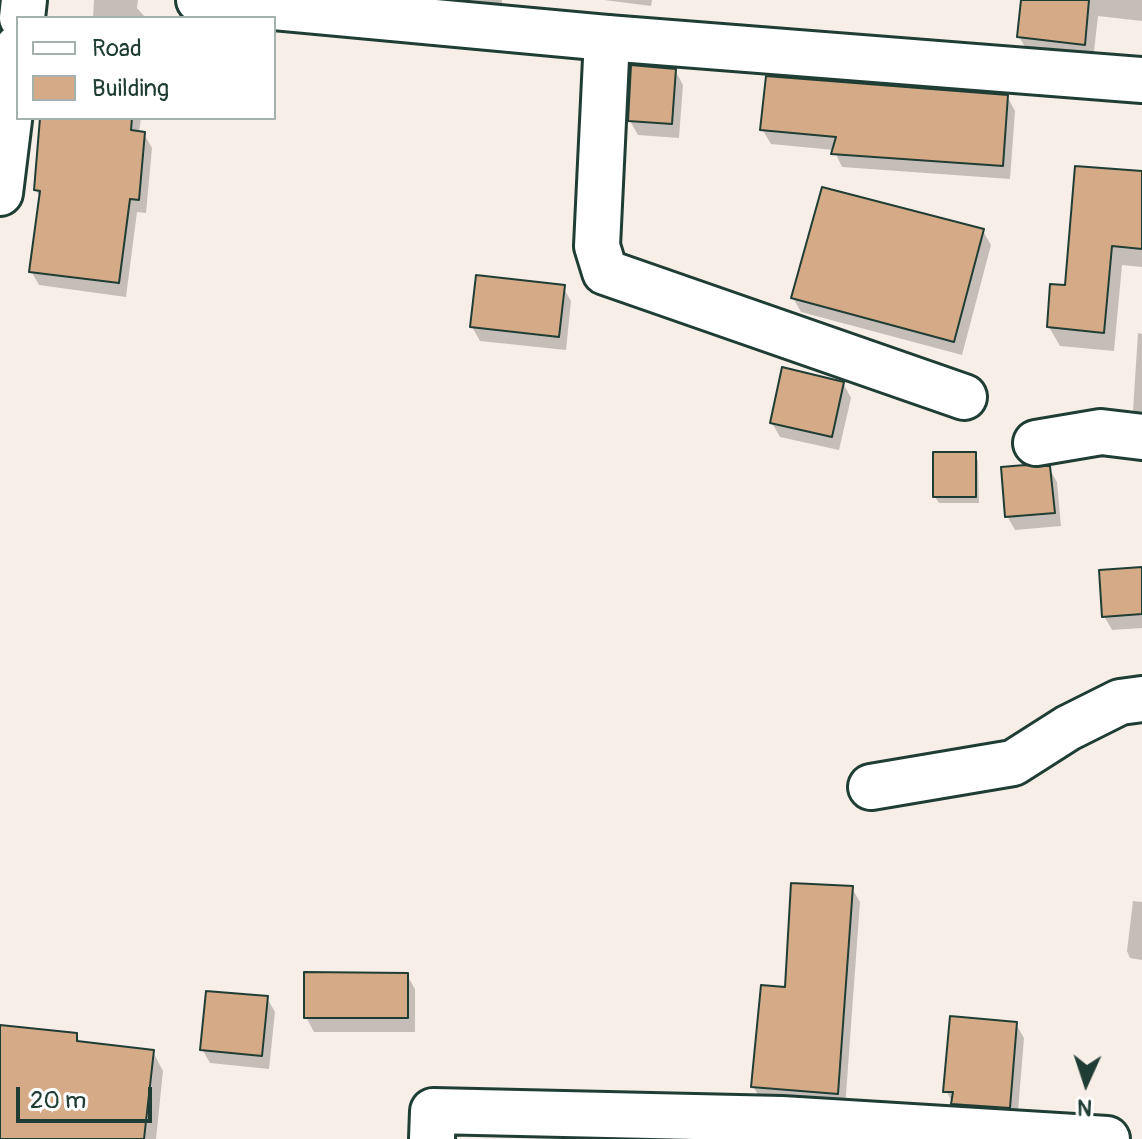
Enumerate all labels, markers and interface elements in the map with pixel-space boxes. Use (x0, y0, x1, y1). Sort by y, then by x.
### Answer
legend (16, 16, 276, 120)
text: Road (92, 34, 142, 63)
text: Building (92, 74, 169, 103)
north arrow (1046, 1043, 1126, 1123)
scale bar (20, 1071, 156, 1121)
text: 20 m (30, 1086, 86, 1115)
text: N (1077, 1093, 1093, 1121)

